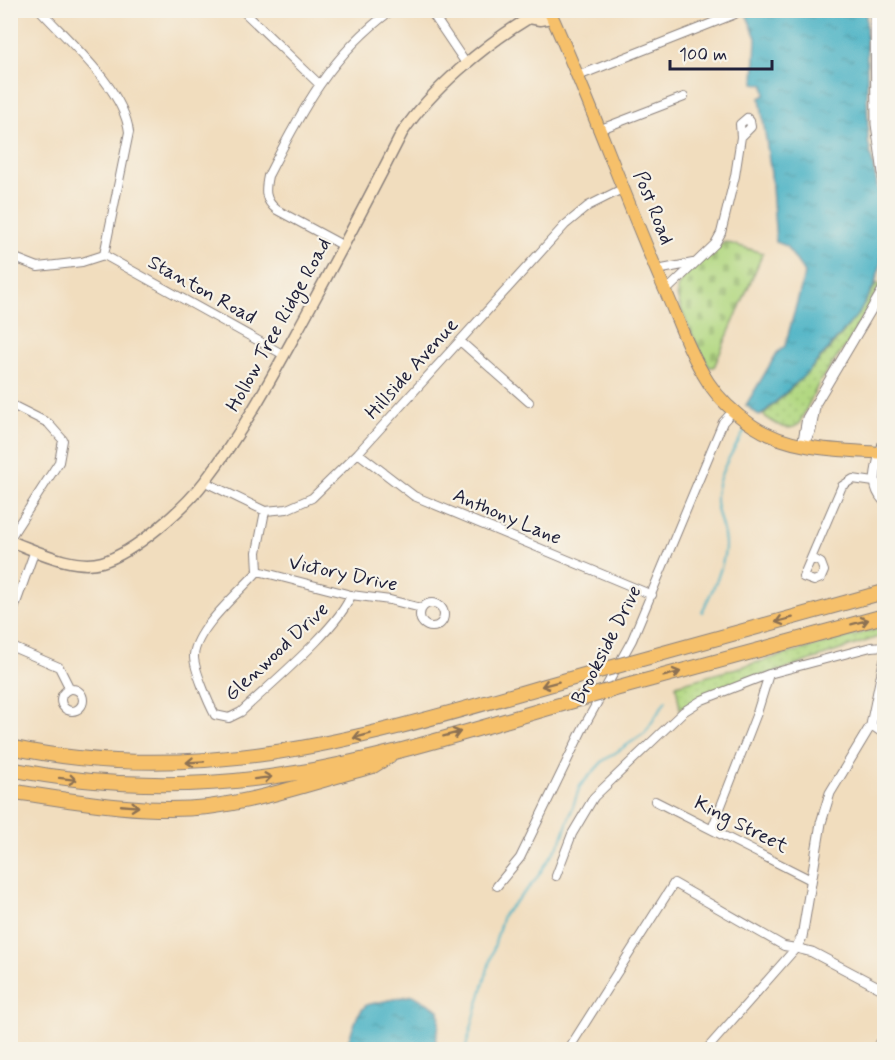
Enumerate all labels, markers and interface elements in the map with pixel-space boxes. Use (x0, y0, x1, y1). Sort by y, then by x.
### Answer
scale bar (670, 33, 772, 71)
text: 100 m (679, 43, 727, 67)
street label: Post Road (626, 167, 680, 249)
street label: Hollow Tree Ridge Road (220, 233, 339, 417)
street label: Stanton Road (143, 249, 261, 331)
street label: Hillside Avenue (359, 312, 465, 426)
street label: Anthony Lane (449, 482, 565, 552)
street label: Victory Drive (286, 549, 400, 599)
street label: Brookside Drive (565, 581, 649, 709)
street label: Glenwood Drive (219, 596, 335, 708)
one-way arrow (774, 615, 793, 626)
one-way arrow (850, 616, 869, 628)
one-way arrow (662, 668, 681, 679)
one-way arrow (541, 679, 560, 690)
one-way arrow (443, 728, 462, 739)
one-way arrow (352, 731, 371, 742)
one-way arrow (185, 756, 205, 767)
one-way arrow (58, 773, 78, 784)
one-way arrow (252, 773, 272, 784)
street label: King Street (689, 790, 793, 861)
one-way arrow (120, 800, 140, 811)

